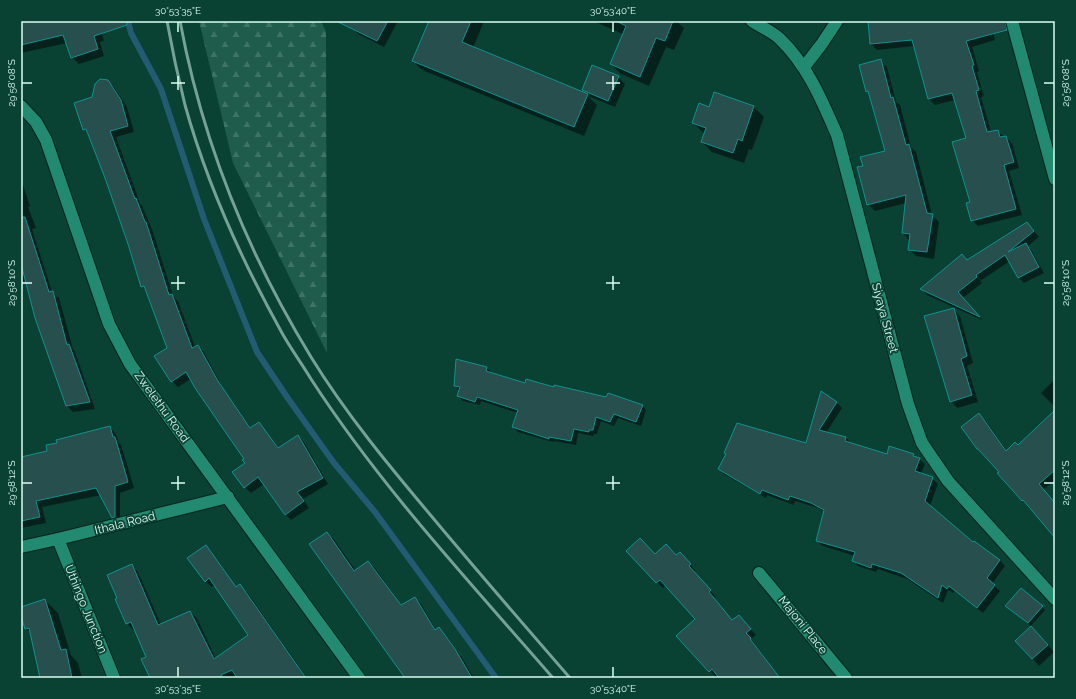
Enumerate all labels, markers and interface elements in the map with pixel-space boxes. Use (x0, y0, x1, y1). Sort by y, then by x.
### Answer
text: 30°53'35"E (155, 5, 201, 16)
text: 30°53'40"E (590, 5, 636, 16)
text: 29°58'08"S (6, 59, 17, 107)
text: 29°58'08"S (1060, 59, 1071, 107)
text: 29°58'10"S (6, 260, 17, 306)
text: 29°58'10"S (1060, 260, 1071, 306)
street label: Siyaya Street (869, 282, 901, 354)
street label: Zwelethu Road (132, 369, 192, 445)
text: 29°58'12"S (6, 460, 17, 506)
text: 29°58'12"S (1060, 460, 1071, 506)
street label: Ithala Road (93, 509, 157, 537)
street label: Uthingo Junction (62, 563, 110, 655)
street label: Majoni Place (775, 593, 831, 657)
text: 30°53'35"E (155, 683, 201, 694)
text: 30°53'40"E (590, 683, 636, 694)

